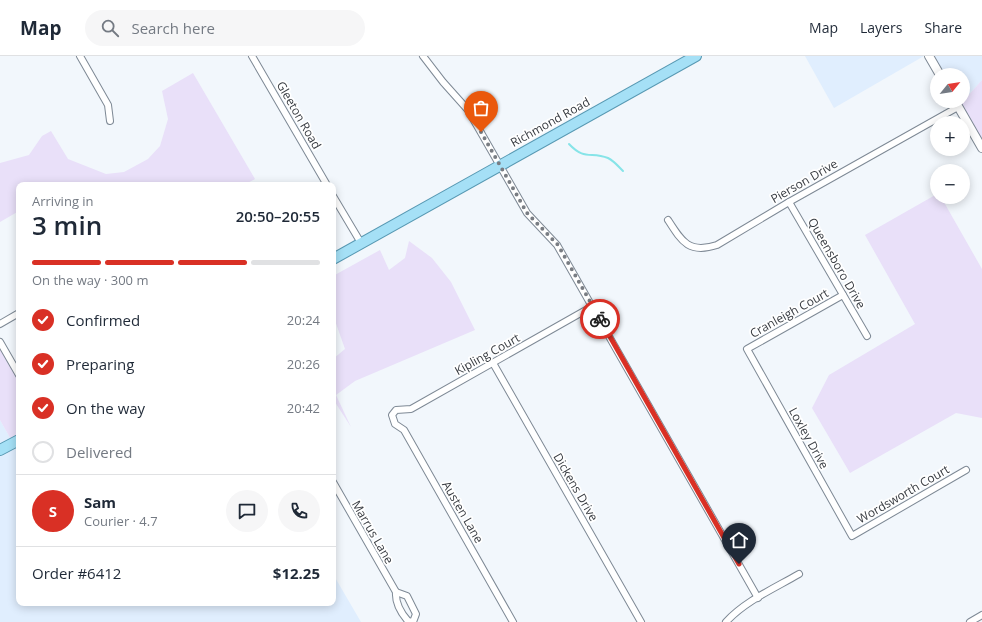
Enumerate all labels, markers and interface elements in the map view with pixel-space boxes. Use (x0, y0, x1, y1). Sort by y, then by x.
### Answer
search box (85, 10, 365, 46)
text: Map (20, 15, 61, 41)
icon: search (99, 17, 121, 39)
text: Search here (131, 18, 215, 38)
text: Map (809, 18, 838, 37)
text: Layers (860, 18, 902, 37)
text: Share (924, 18, 962, 37)
north arrow (930, 68, 970, 108)
map controls (930, 68, 970, 204)
street label: Gleeton Road (273, 78, 325, 152)
pin (464, 91, 498, 132)
street label: Richmond Road (507, 93, 593, 151)
icon: bag (470, 97, 492, 119)
button: + (930, 116, 970, 156)
street label: Pierson Drive (767, 155, 841, 207)
button: − (930, 164, 970, 204)
text: Arriving in (32, 192, 94, 210)
text: 20:50–20:55 (236, 206, 320, 226)
text: 3 min (32, 207, 102, 243)
street label: Queensboro Drive (804, 214, 870, 312)
text: On the way · 300 m (32, 271, 148, 289)
street label: Cranleigh Court (747, 284, 831, 342)
courier (580, 299, 620, 339)
icon: bike (589, 308, 611, 330)
icon: check (32, 309, 54, 331)
text: Confirmed (66, 310, 140, 330)
text: 20:24 (287, 311, 320, 329)
street label: Kipling Court (451, 329, 523, 379)
icon: check (32, 353, 54, 375)
text: Preparing (66, 354, 134, 374)
text: 20:26 (287, 355, 320, 373)
icon: check (32, 397, 54, 419)
text: On the way (66, 398, 145, 418)
text: 20:42 (287, 399, 320, 417)
street label: Loxley Drive (785, 404, 833, 472)
text: Delivered (66, 442, 133, 462)
street label: Dickens Drive (550, 450, 603, 524)
street label: Wordsworth Court (854, 461, 952, 527)
street label: Austen Lane (438, 478, 488, 546)
button: chat (226, 490, 268, 532)
button: phone (278, 490, 320, 532)
text: Sam (84, 492, 116, 512)
street label: Marrus Lane (348, 497, 398, 567)
text: S (49, 501, 57, 521)
text: Courier · 4.7 (84, 512, 158, 530)
pin (722, 523, 756, 564)
icon: home (728, 529, 750, 551)
text: Order #6412 (32, 563, 121, 583)
text: $12.25 (273, 563, 320, 583)

